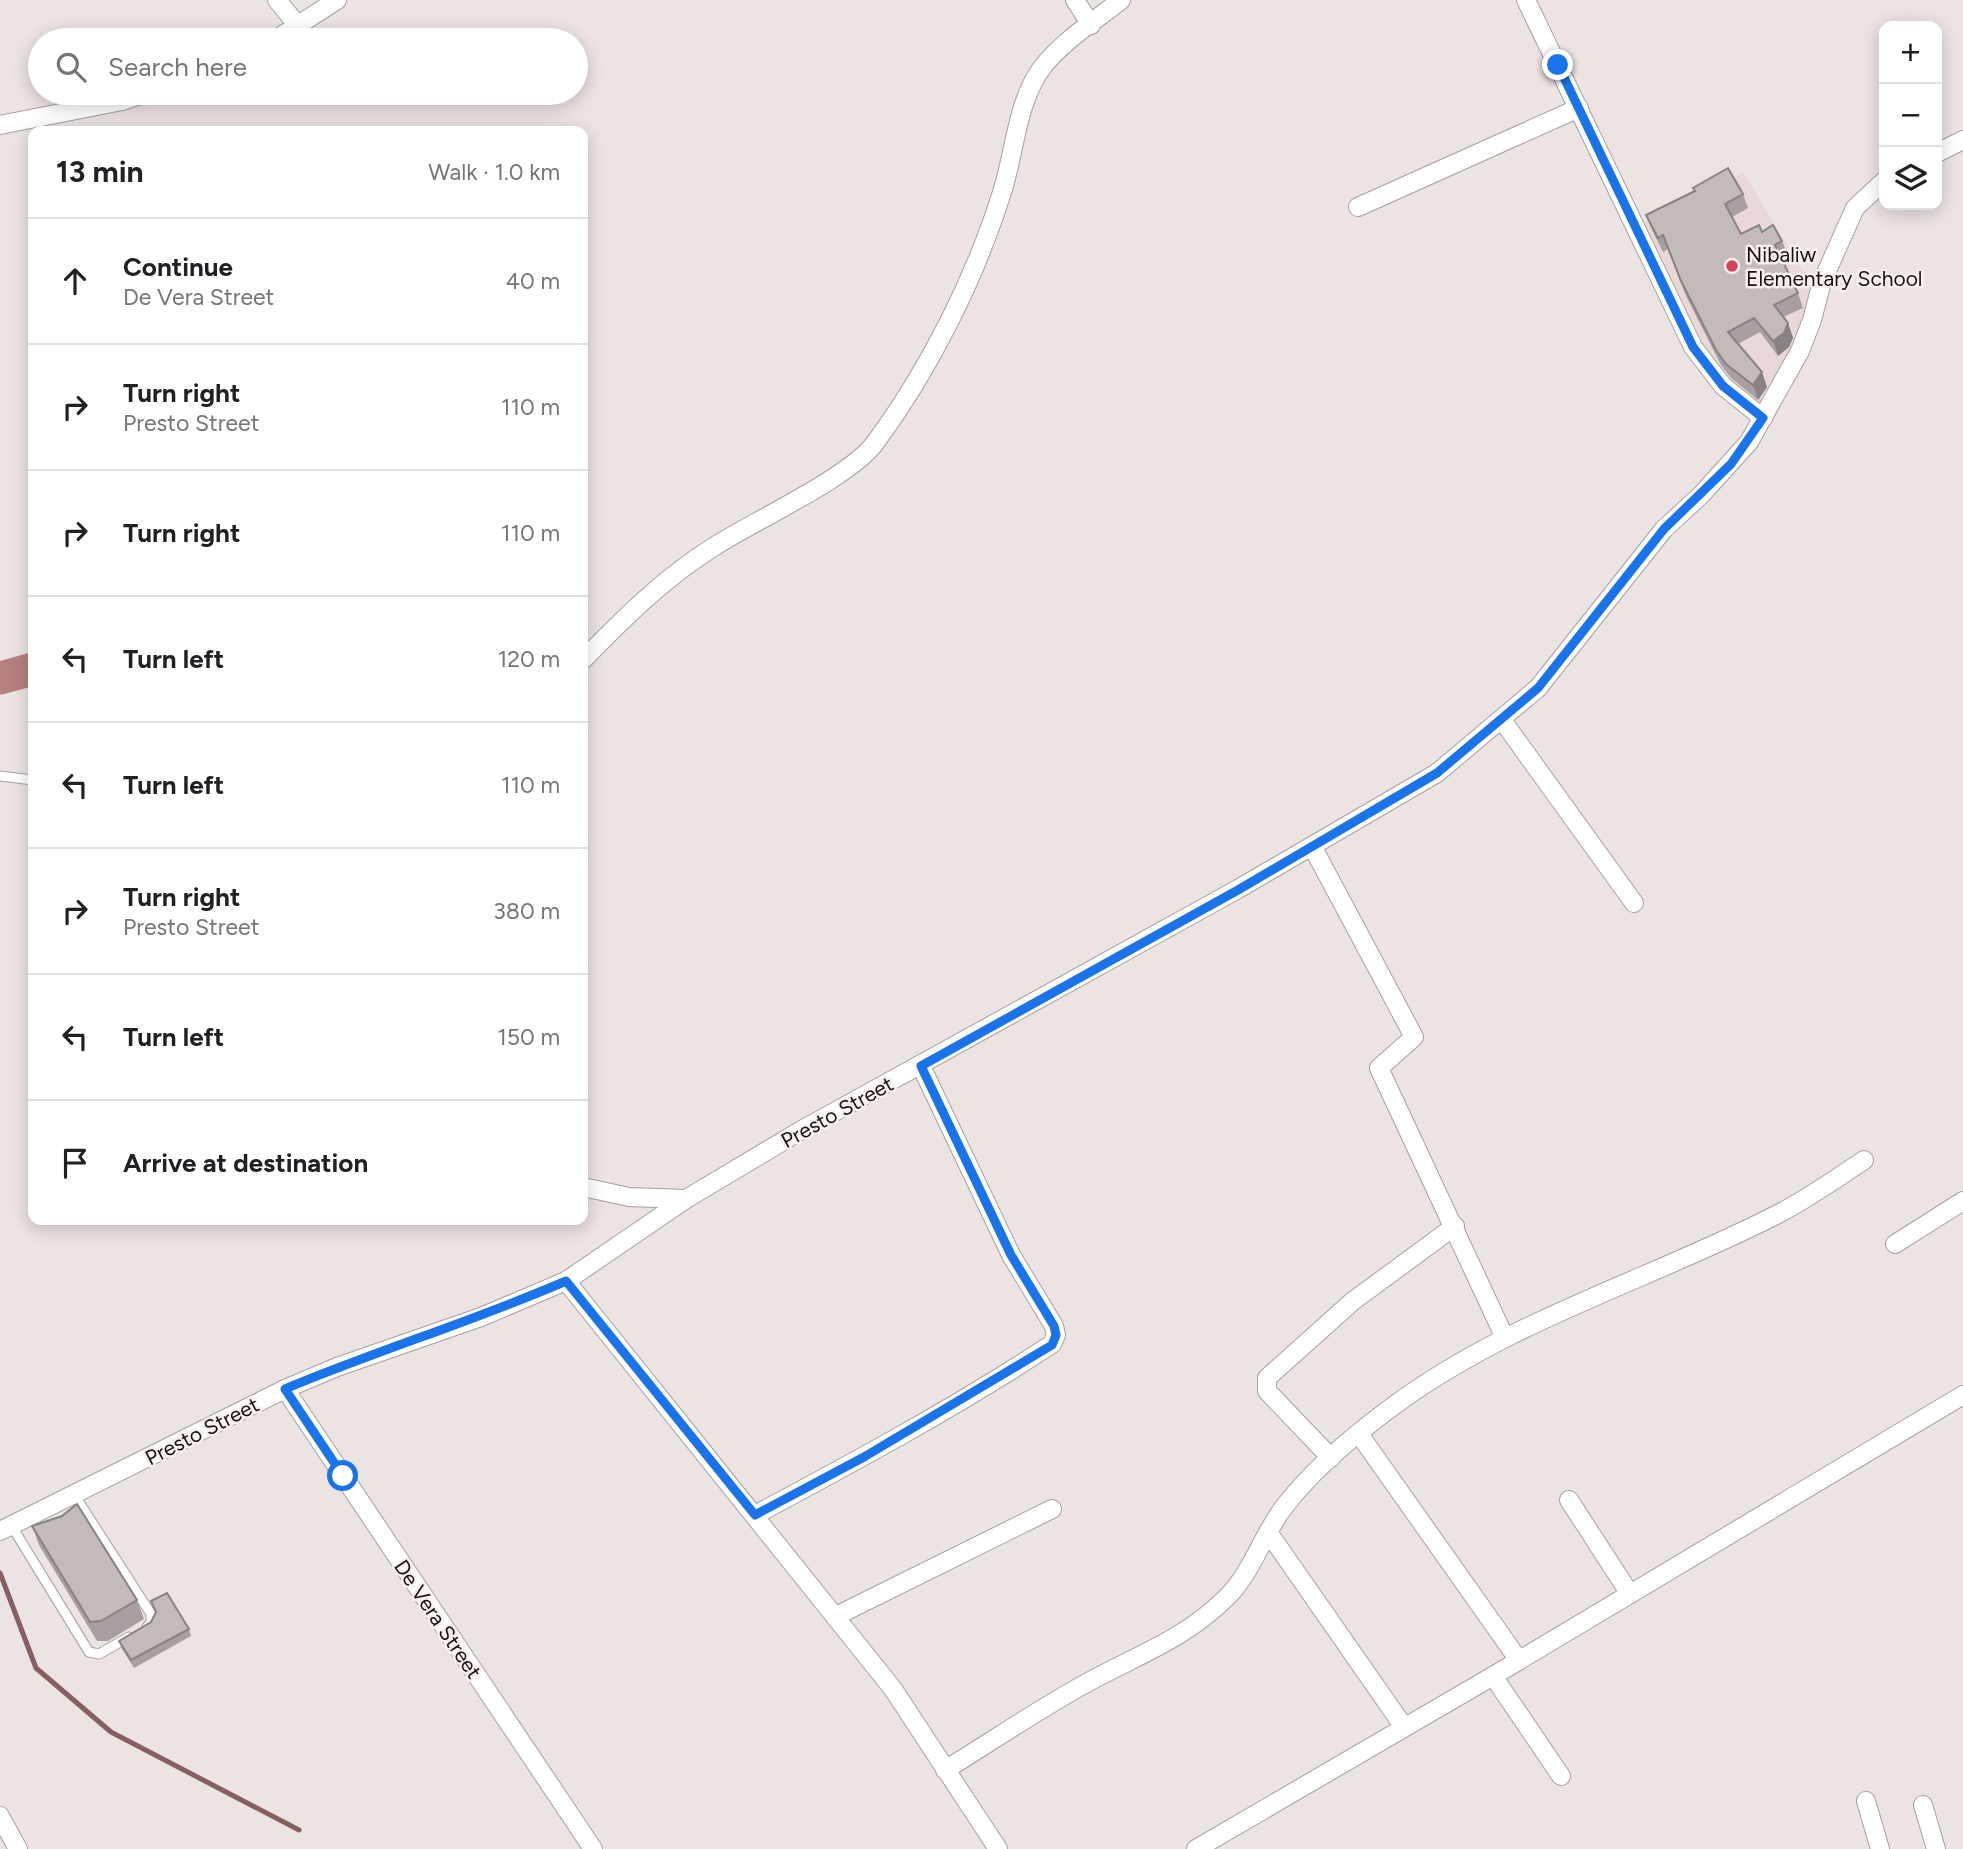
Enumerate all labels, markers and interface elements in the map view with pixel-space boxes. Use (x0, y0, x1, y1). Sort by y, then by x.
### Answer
map controls (1879, 21, 1942, 210)
button: + (1879, 21, 1942, 84)
search box (28, 28, 588, 105)
icon: search (52, 48, 90, 86)
route end (1542, 49, 1573, 80)
text: Search here (108, 51, 247, 83)
button: − (1879, 84, 1942, 147)
button: layers (1879, 147, 1942, 210)
text: 13 min (56, 153, 144, 190)
text: Walk · 1.0 km (428, 158, 560, 186)
place label: Nibaliw Elementary School (1746, 242, 1922, 291)
text: Continue (123, 251, 233, 283)
marker: Nibaliw Elementary School (1724, 258, 1740, 274)
icon: ahead (56, 262, 94, 300)
text: 40 m (506, 267, 560, 295)
text: De Vera Street (123, 283, 274, 311)
text: Turn right (123, 377, 240, 409)
icon: right (56, 388, 94, 426)
text: 110 m (501, 393, 560, 421)
text: Presto Street (123, 409, 259, 437)
icon: right (56, 514, 94, 552)
text: Turn right (123, 517, 240, 549)
text: 110 m (501, 519, 560, 547)
icon: left (56, 640, 94, 678)
text: Turn left (123, 643, 224, 675)
text: 120 m (498, 645, 560, 673)
icon: left (56, 766, 94, 804)
text: Turn left (123, 769, 224, 801)
text: 110 m (501, 771, 560, 799)
text: Turn right (123, 881, 240, 913)
icon: right (56, 892, 94, 930)
text: 380 m (493, 897, 560, 925)
text: Presto Street (123, 913, 259, 941)
icon: left (56, 1018, 94, 1056)
text: Turn left (123, 1021, 224, 1053)
text: 150 m (497, 1023, 560, 1051)
street label: Presto Street (777, 1071, 898, 1153)
icon: arrive (56, 1144, 94, 1182)
text: Arrive at destination (123, 1147, 368, 1179)
street label: Presto Street (141, 1392, 263, 1470)
route start (327, 1460, 358, 1491)
street label: De Vera Street (389, 1555, 487, 1683)

